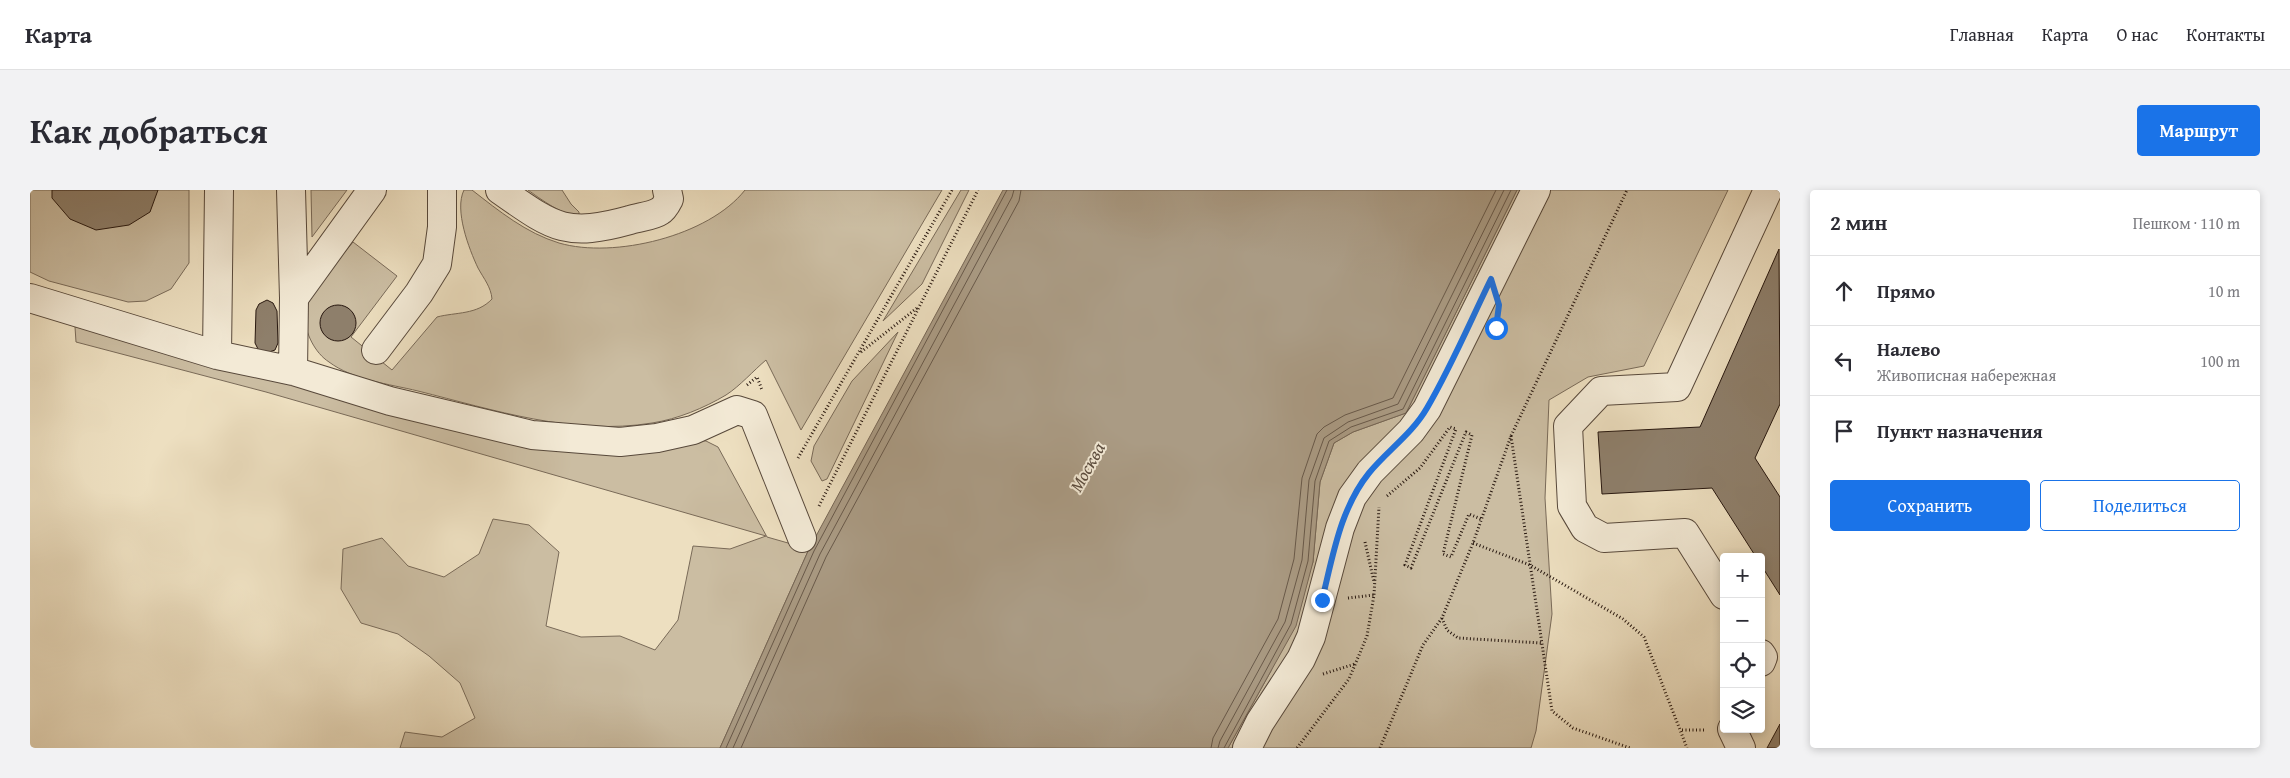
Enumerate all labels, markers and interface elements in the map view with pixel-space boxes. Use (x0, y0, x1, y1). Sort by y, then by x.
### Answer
text: Карта (25, 17, 92, 52)
text: Главная (1950, 21, 2014, 48)
text: Карта (2042, 21, 2088, 48)
text: О нас (2116, 21, 2158, 48)
text: Контакты (2186, 21, 2265, 48)
text: Как добраться (30, 105, 268, 156)
button: Маршрут (2137, 105, 2260, 156)
text: 2 мин (1830, 207, 1887, 238)
text: Пешком · 110 m (2133, 211, 2240, 235)
icon: ahead (1830, 277, 1858, 305)
text: Прямо (1877, 277, 1935, 305)
text: 10 m (2208, 279, 2240, 303)
route start (1485, 317, 1508, 340)
text: Налево (1877, 335, 1940, 363)
icon: left (1830, 347, 1858, 375)
text: 100 m (2200, 349, 2240, 373)
text: Живописная набережная (1877, 363, 2056, 387)
icon: arrive (1830, 417, 1858, 445)
text: Пункт назначения (1877, 417, 2043, 445)
water label: Москва (1062, 437, 1112, 497)
button: Сохранить (1830, 480, 2030, 531)
button: Поделиться (2040, 480, 2240, 531)
map controls (1720, 553, 1765, 733)
button: + (1720, 553, 1765, 598)
route end (1311, 589, 1334, 612)
button: − (1720, 598, 1765, 643)
button: locate (1720, 643, 1765, 688)
button: layers (1720, 688, 1765, 733)

